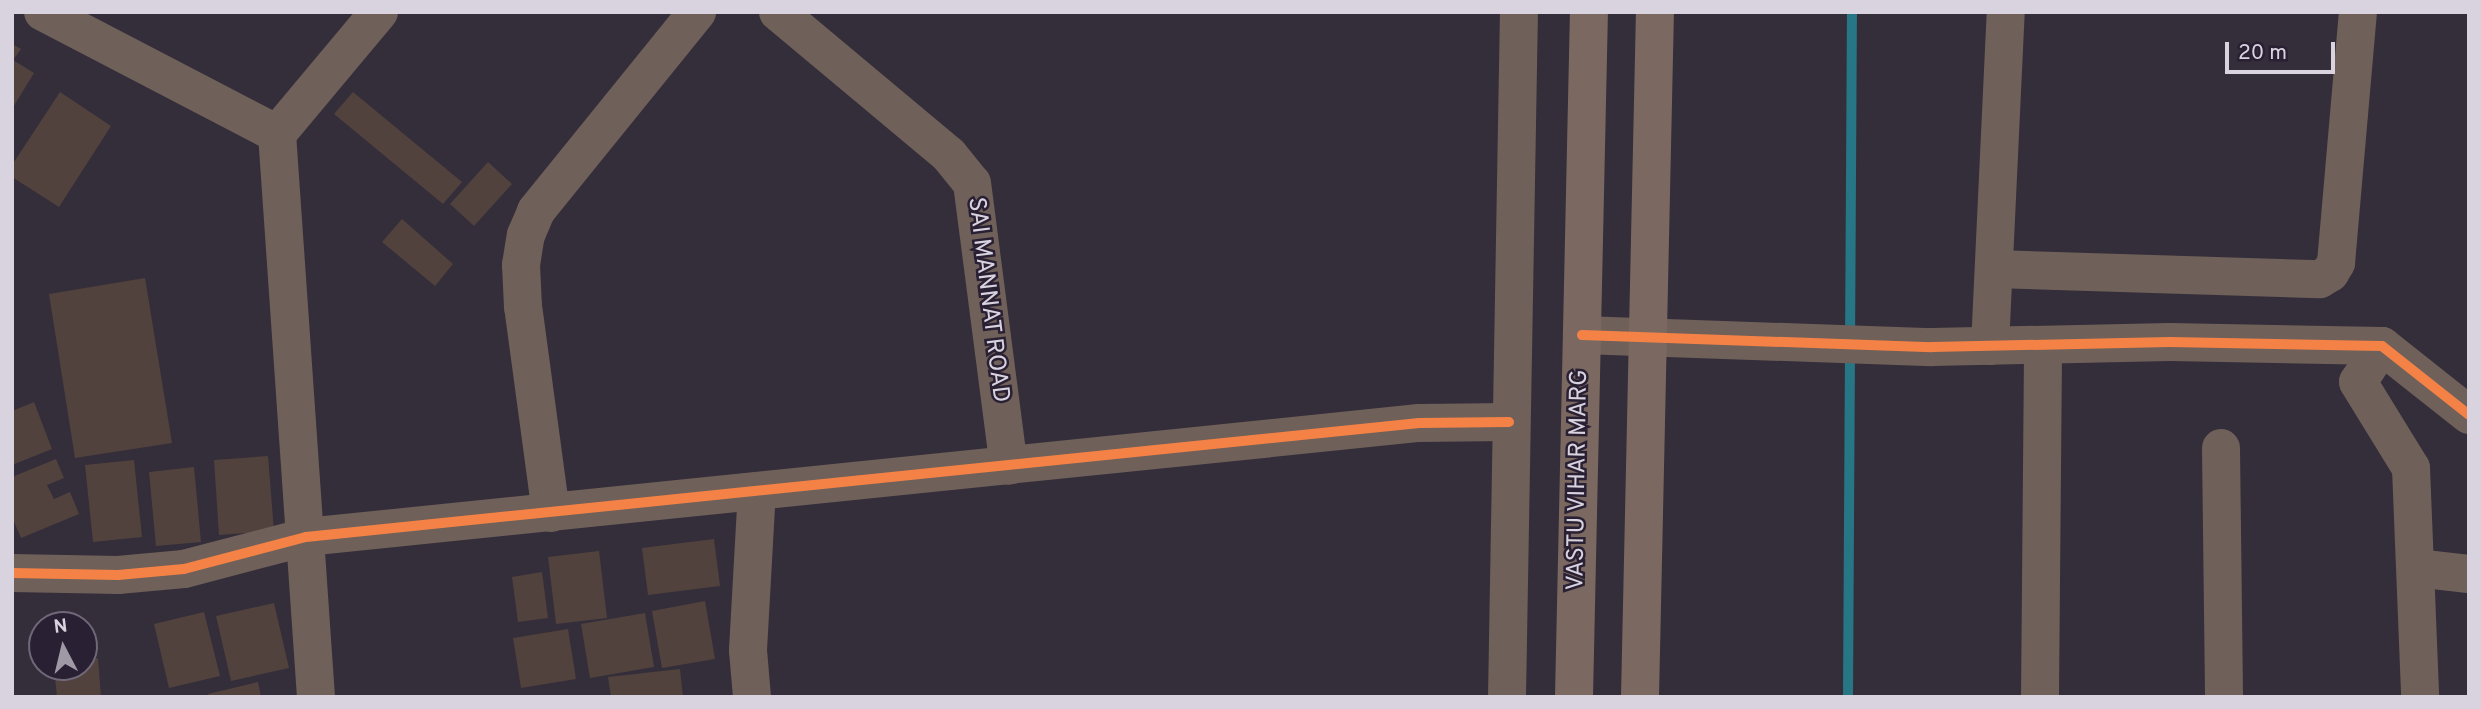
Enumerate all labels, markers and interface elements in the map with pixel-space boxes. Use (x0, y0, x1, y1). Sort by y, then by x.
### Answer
scale bar (2229, 28, 2339, 72)
text: 20 m (2238, 40, 2287, 67)
street label: SAI MANNAT ROAD (960, 195, 1014, 405)
street label: VASTU VIHAR MARG (1563, 369, 1595, 591)
north arrow (28, 611, 98, 681)
text: N (52, 614, 69, 640)

